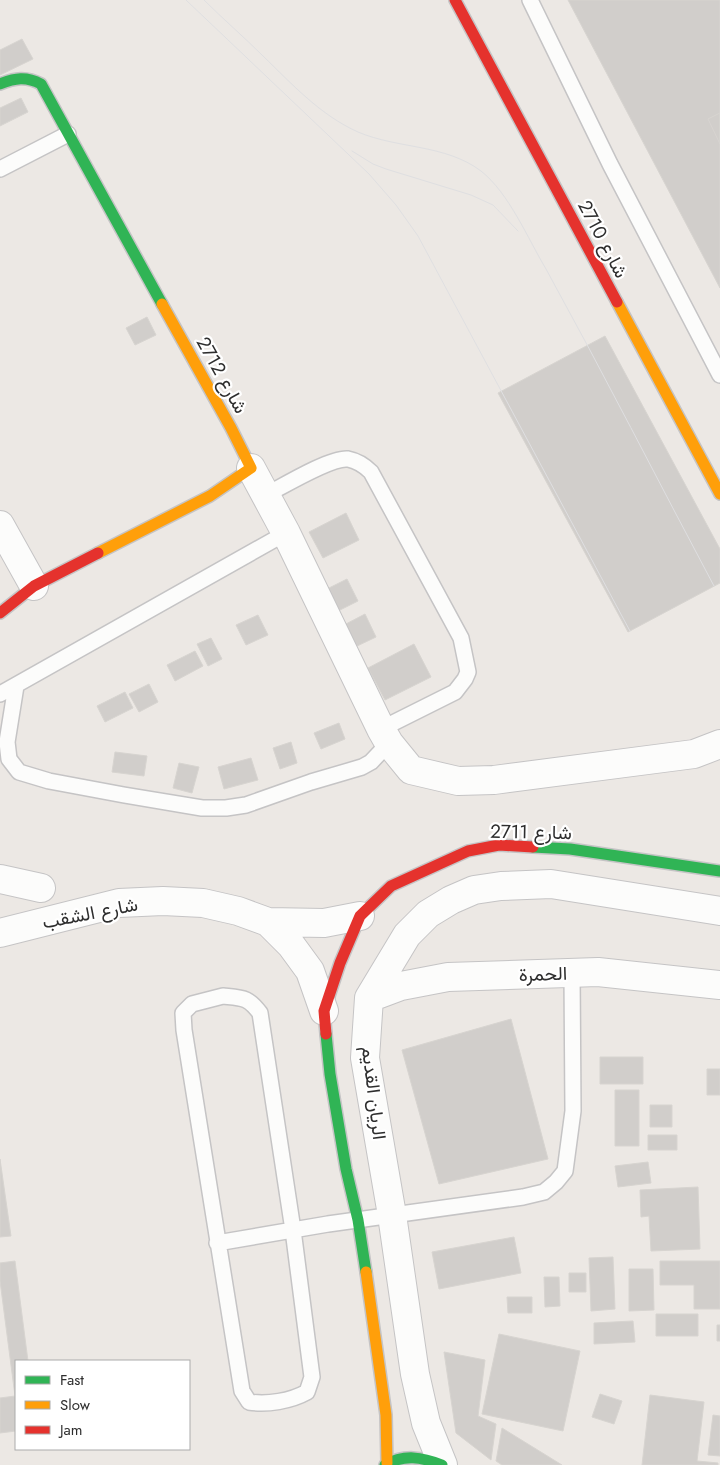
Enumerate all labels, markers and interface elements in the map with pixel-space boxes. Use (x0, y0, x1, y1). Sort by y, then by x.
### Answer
street label: شارع 2710 (571, 195, 635, 283)
street label: شارع 2712 (190, 332, 254, 418)
street label: شارع 2711 (490, 818, 572, 846)
street label: شارع الشقب (40, 890, 140, 936)
street label: الحمرة (518, 960, 568, 988)
street label: الريان القديم (355, 1045, 393, 1141)
legend (15, 1360, 190, 1450)
text: Fast (60, 1369, 84, 1391)
text: Slow (60, 1394, 91, 1416)
text: Jam (58, 1419, 83, 1441)

